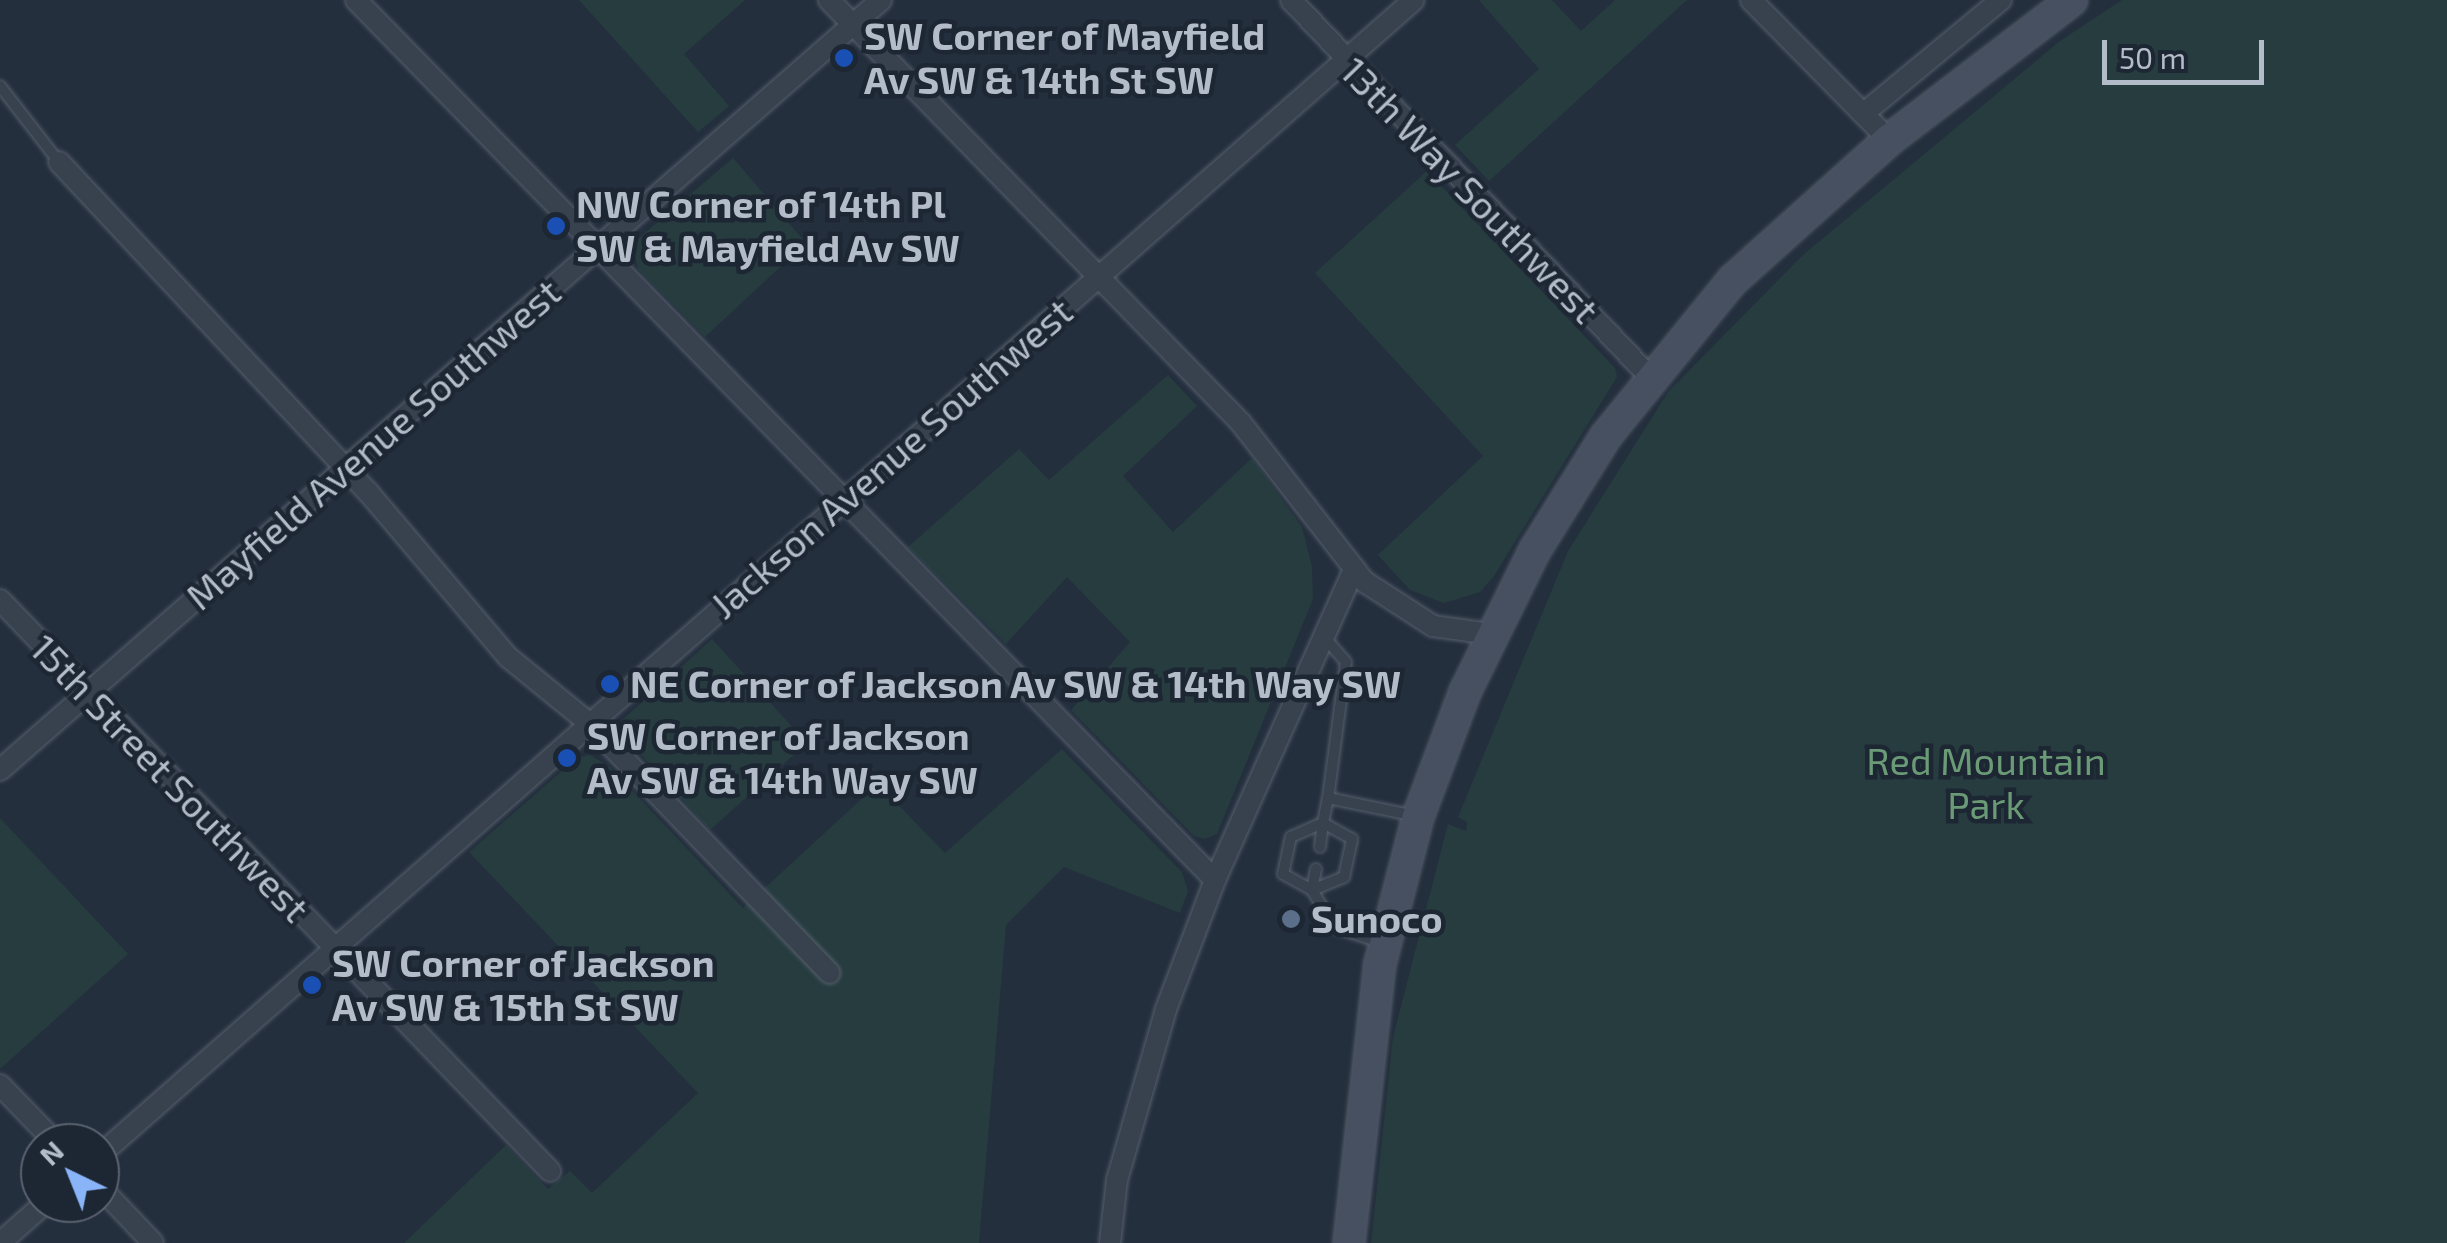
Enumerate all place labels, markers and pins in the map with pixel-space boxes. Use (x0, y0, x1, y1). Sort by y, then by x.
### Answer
place label: SW Corner of Mayfield Av SW & 14th St SW (864, 13, 1267, 102)
marker: SW Corner of Mayfield Av SW & 14th St SW (833, 47, 855, 69)
place label: NW Corner of 14th Pl SW & Mayfield Av SW (576, 181, 962, 270)
marker: NW Corner of 14th Pl SW & Mayfield Av SW (545, 215, 567, 237)
place label: NE Corner of Jackson Av SW & 14th Way SW (630, 661, 1406, 707)
marker: NE Corner of Jackson Av SW & 14th Way SW (599, 673, 621, 695)
place label: SW Corner of Jackson Av SW & 14th Way SW (587, 713, 980, 802)
marker: SW Corner of Jackson Av SW & 14th Way SW (556, 747, 578, 769)
place label: Sunoco (1311, 896, 1443, 942)
marker: Sunoco (1280, 908, 1302, 930)
place label: SW Corner of Jackson Av SW & 15th St SW (332, 940, 717, 1030)
marker: SW Corner of Jackson Av SW & 15th St SW (301, 974, 323, 996)

